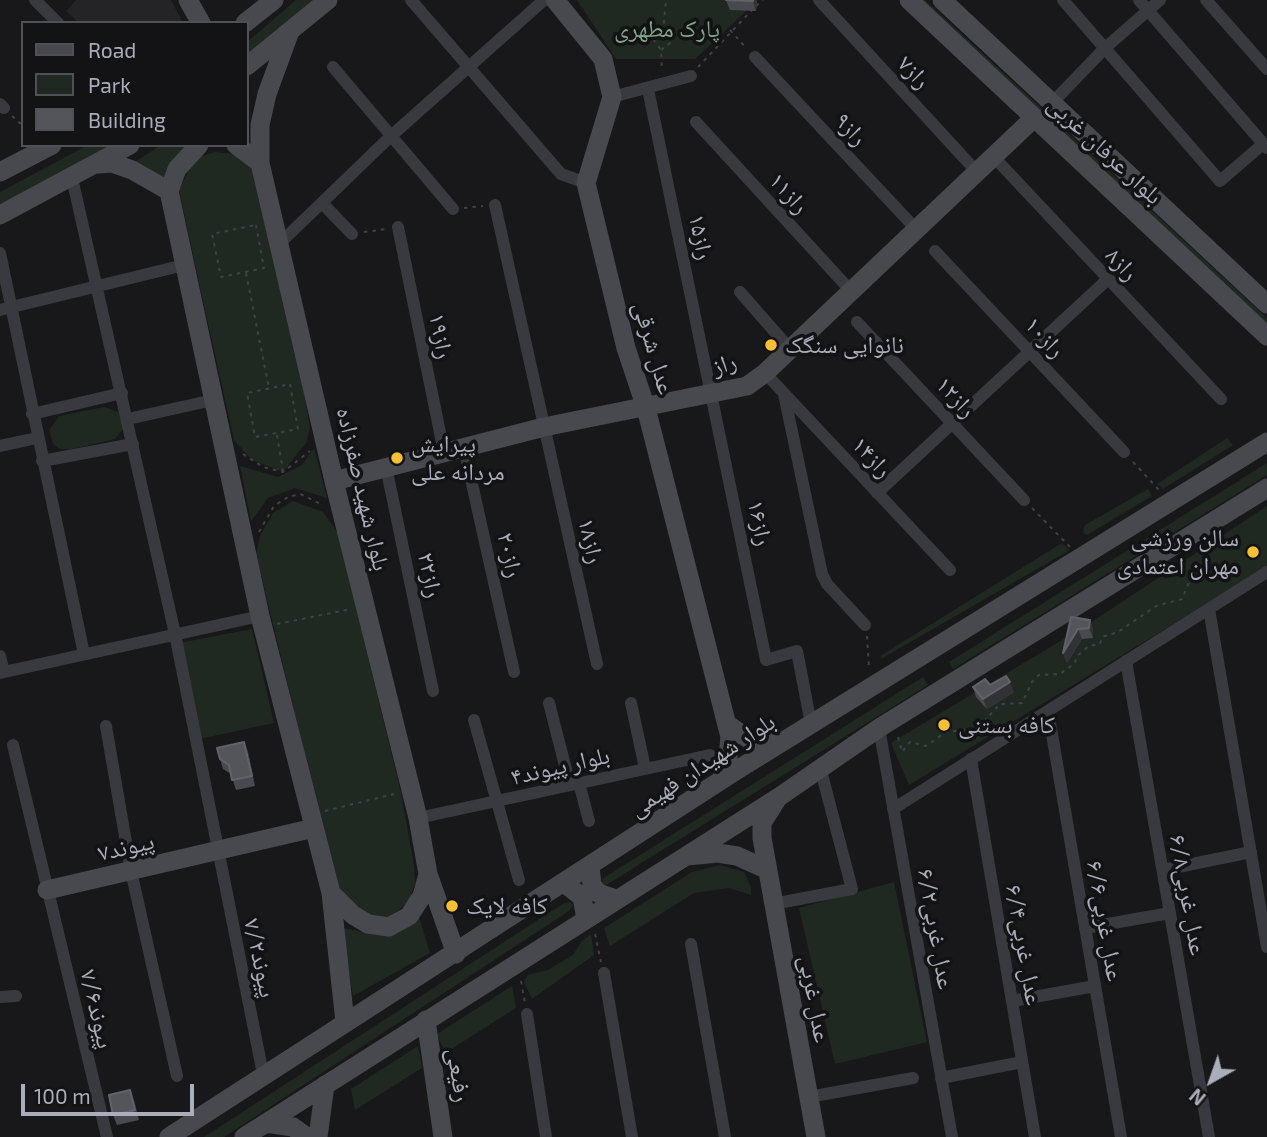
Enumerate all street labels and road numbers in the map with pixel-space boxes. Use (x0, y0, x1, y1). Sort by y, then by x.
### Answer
street label: راز۷ (892, 49, 936, 95)
street label: بلوار عرفان غربی (1042, 90, 1168, 210)
street label: راز۹ (829, 106, 873, 152)
street label: راز۱۱ (763, 166, 815, 220)
street label: راز۱۵ (682, 212, 720, 262)
street label: راز۸ (1100, 241, 1144, 287)
street label: عدل شرقی (627, 298, 681, 398)
street label: راز۱۰ (1019, 310, 1071, 364)
street label: راز۱۹ (422, 311, 460, 361)
street label: راز (708, 347, 740, 381)
street label: راز۱۲ (930, 370, 982, 424)
street label: بلوار شهید صفرزاده (330, 404, 396, 574)
street label: راز۱۴ (846, 430, 898, 484)
street label: راز۱۶ (741, 498, 779, 548)
street label: راز۱۸ (572, 515, 610, 567)
street label: راز۲۰ (491, 529, 529, 581)
street label: راز۲۲ (411, 550, 449, 600)
street label: بلوار شهیدان فهیمی (624, 707, 780, 823)
street label: بلوار پیوند۴ (508, 741, 612, 791)
street label: پیوند۷ (95, 827, 157, 867)
street label: ۶/۸عدل غربی (1163, 832, 1213, 958)
street label: ۶/۶عدل غربی (1080, 858, 1130, 984)
street label: ۶/۲عدل غربی (911, 866, 961, 992)
street label: ۶/۴عدل غربی (999, 882, 1049, 1008)
street label: پیوند۷/۲ (238, 916, 282, 1000)
street label: عدل غربی (793, 953, 837, 1045)
street label: پیوند۷/۶ (74, 967, 120, 1051)
street label: رفیعی (441, 1046, 477, 1104)

